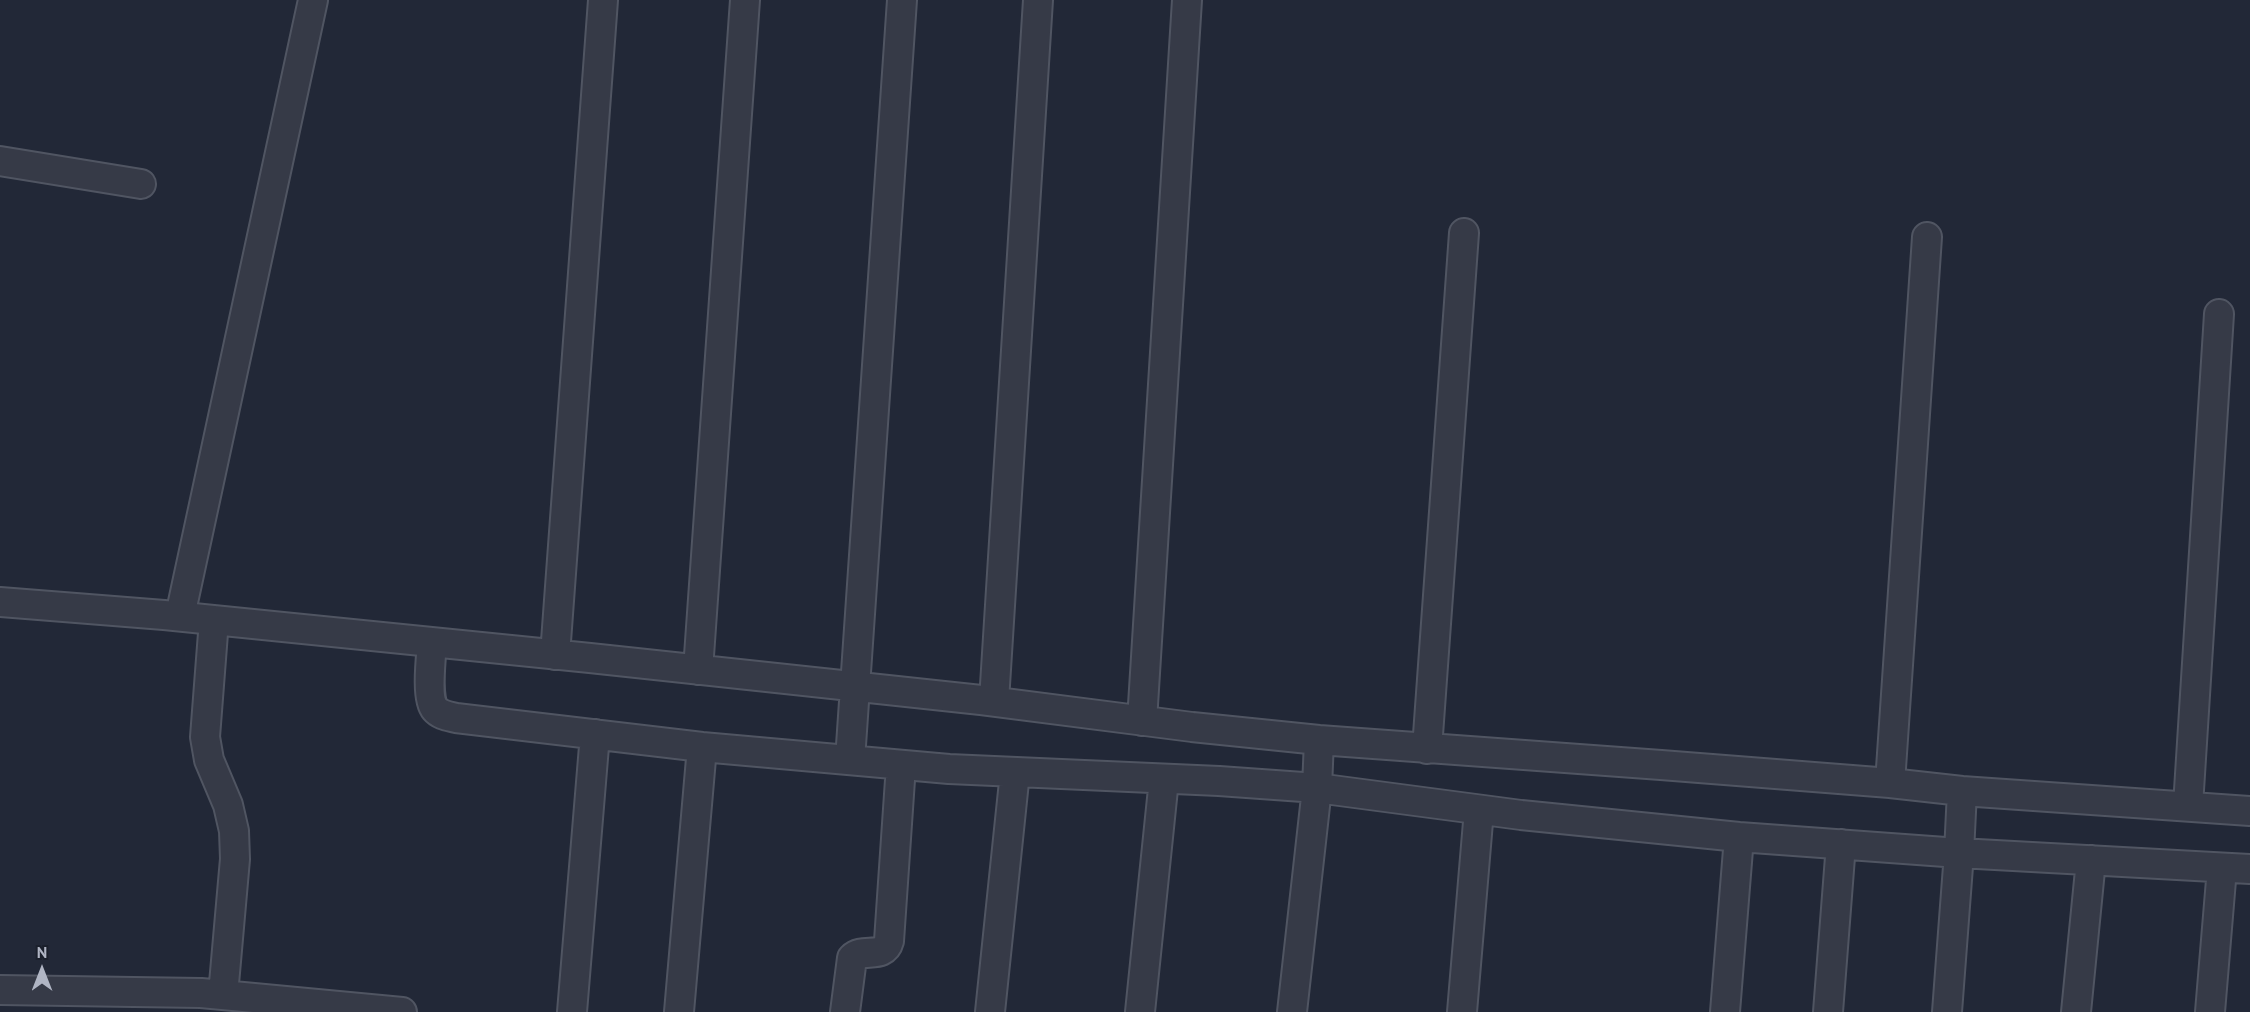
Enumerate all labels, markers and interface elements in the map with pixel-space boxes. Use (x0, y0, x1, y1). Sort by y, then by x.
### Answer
north arrow (12, 940, 72, 1000)
text: N (37, 942, 47, 962)

